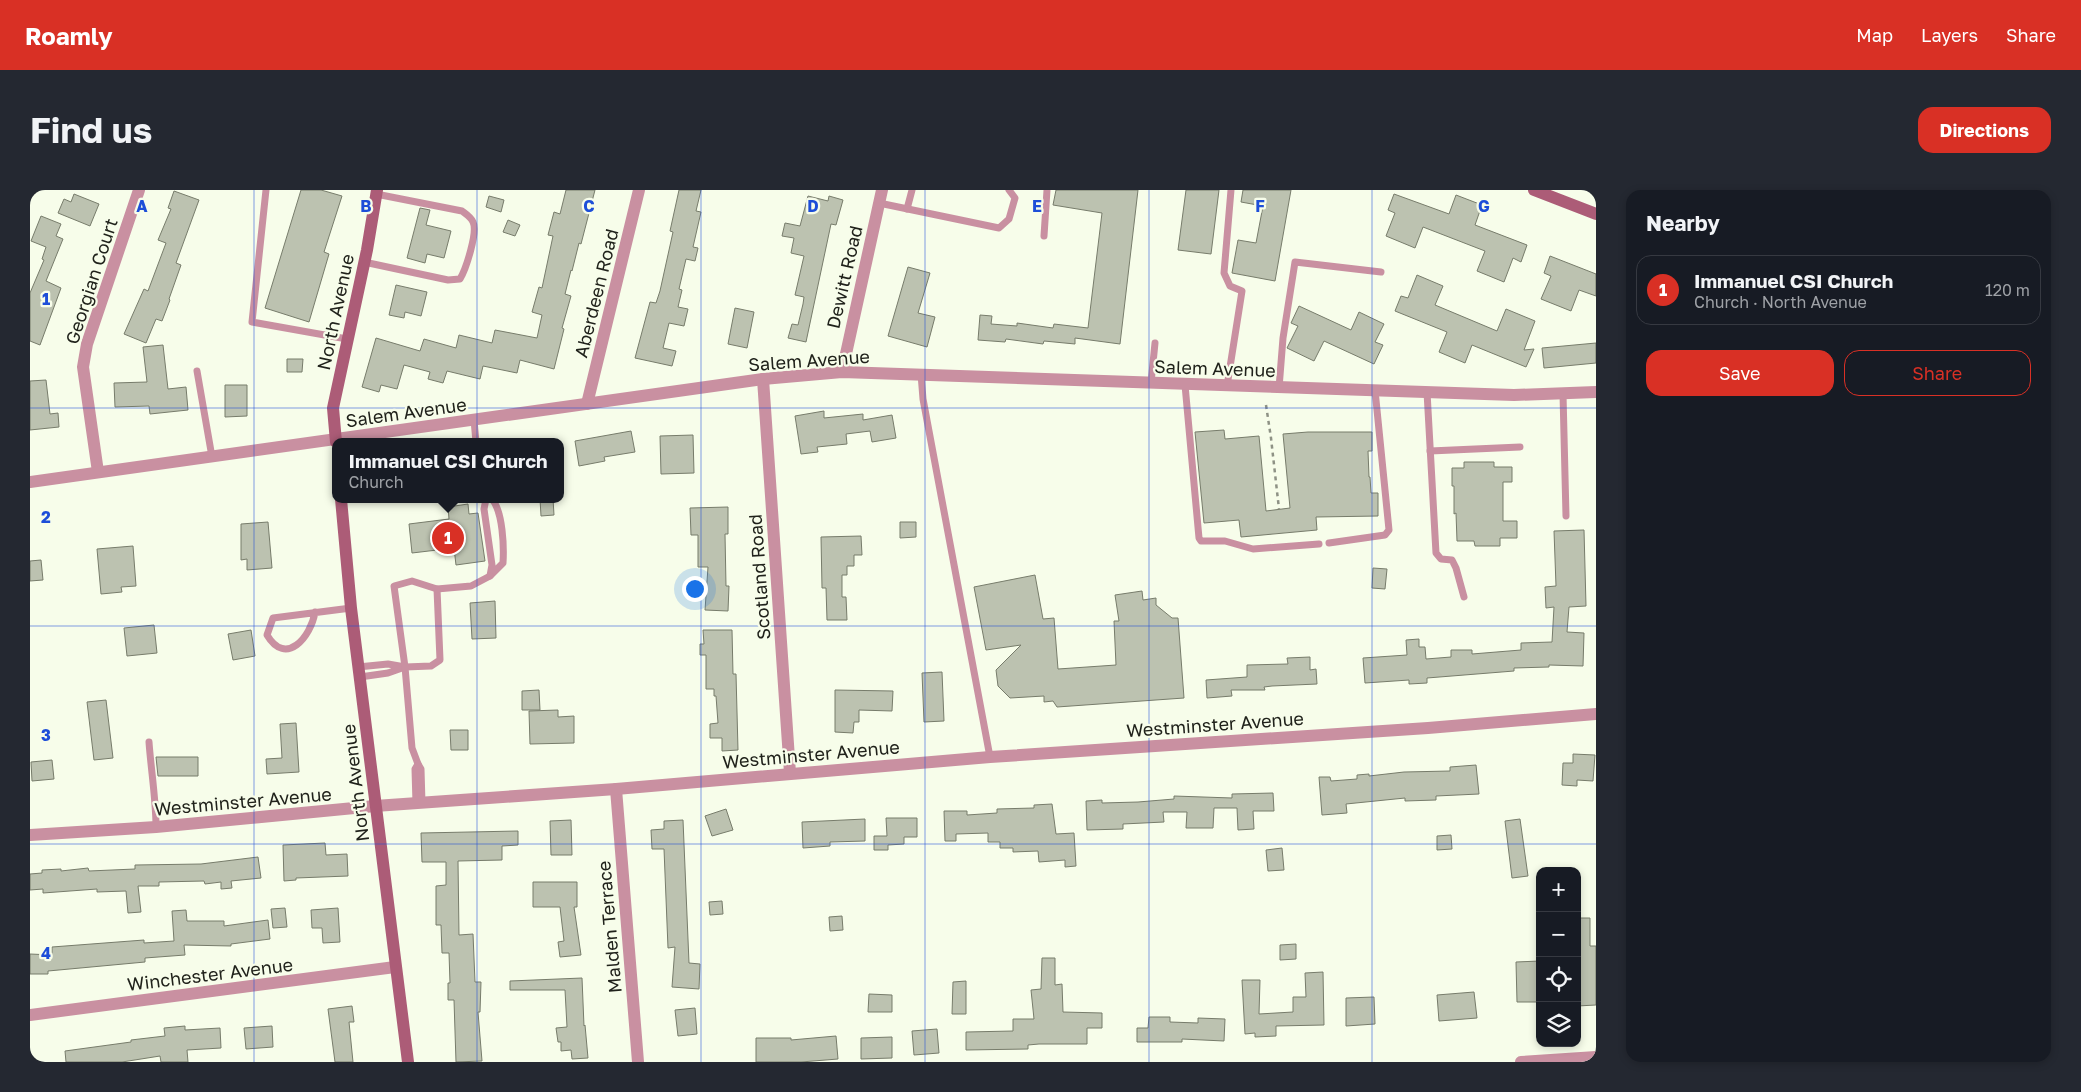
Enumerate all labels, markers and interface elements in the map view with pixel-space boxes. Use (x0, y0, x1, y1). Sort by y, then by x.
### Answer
text: Roamly (25, 21, 113, 50)
text: Map (1856, 24, 1893, 46)
text: Layers (1921, 24, 1978, 46)
text: Share (2006, 24, 2056, 46)
button: Directions (1918, 107, 2051, 153)
text: Find us (30, 109, 152, 151)
text: A (136, 196, 148, 216)
text: B (360, 196, 372, 216)
text: C (583, 196, 595, 216)
text: D (807, 196, 819, 216)
text: E (1032, 196, 1042, 216)
text: F (1255, 196, 1265, 216)
text: G (1478, 196, 1490, 216)
text: Nearby (1646, 210, 1720, 236)
street label: Georgian Court (60, 215, 122, 347)
street label: Dewitt Road (821, 223, 867, 331)
street label: Aberdeen Road (569, 226, 623, 360)
street label: North Avenue (312, 252, 358, 372)
text: Immanuel CSI Church (1694, 269, 1893, 292)
text: 1 (1659, 280, 1667, 300)
text: 120 m (1985, 280, 2030, 300)
text: 1 (42, 289, 50, 309)
text: Church · North Avenue (1694, 292, 1867, 312)
street label: Salem Avenue (748, 345, 870, 375)
button: Save (1646, 350, 1834, 396)
button: Share (1844, 350, 2031, 396)
street label: Salem Avenue (1154, 355, 1276, 381)
street label: Salem Avenue (344, 393, 468, 431)
popup (332, 438, 564, 503)
text: Immanuel CSI Church (348, 449, 548, 472)
text: Church (348, 472, 403, 492)
text: 2 (41, 507, 51, 527)
street label: Scotland Road (744, 513, 774, 641)
pin: 1 (432, 519, 464, 557)
your location (682, 576, 708, 602)
street label: Westminster Avenue (1126, 707, 1304, 741)
street label: North Avenue (337, 723, 373, 843)
text: 3 (41, 725, 51, 745)
street label: Westminster Avenue (721, 735, 901, 773)
street label: Westminster Avenue (153, 782, 333, 820)
street label: Malden Terrace (592, 860, 626, 994)
map controls (1536, 867, 1581, 1047)
button: + (1536, 867, 1581, 912)
button: − (1536, 912, 1581, 957)
text: 4 (41, 943, 51, 963)
street label: Winchester Avenue (126, 953, 294, 995)
button: locate (1536, 957, 1581, 1002)
button: layers (1536, 1002, 1581, 1047)

